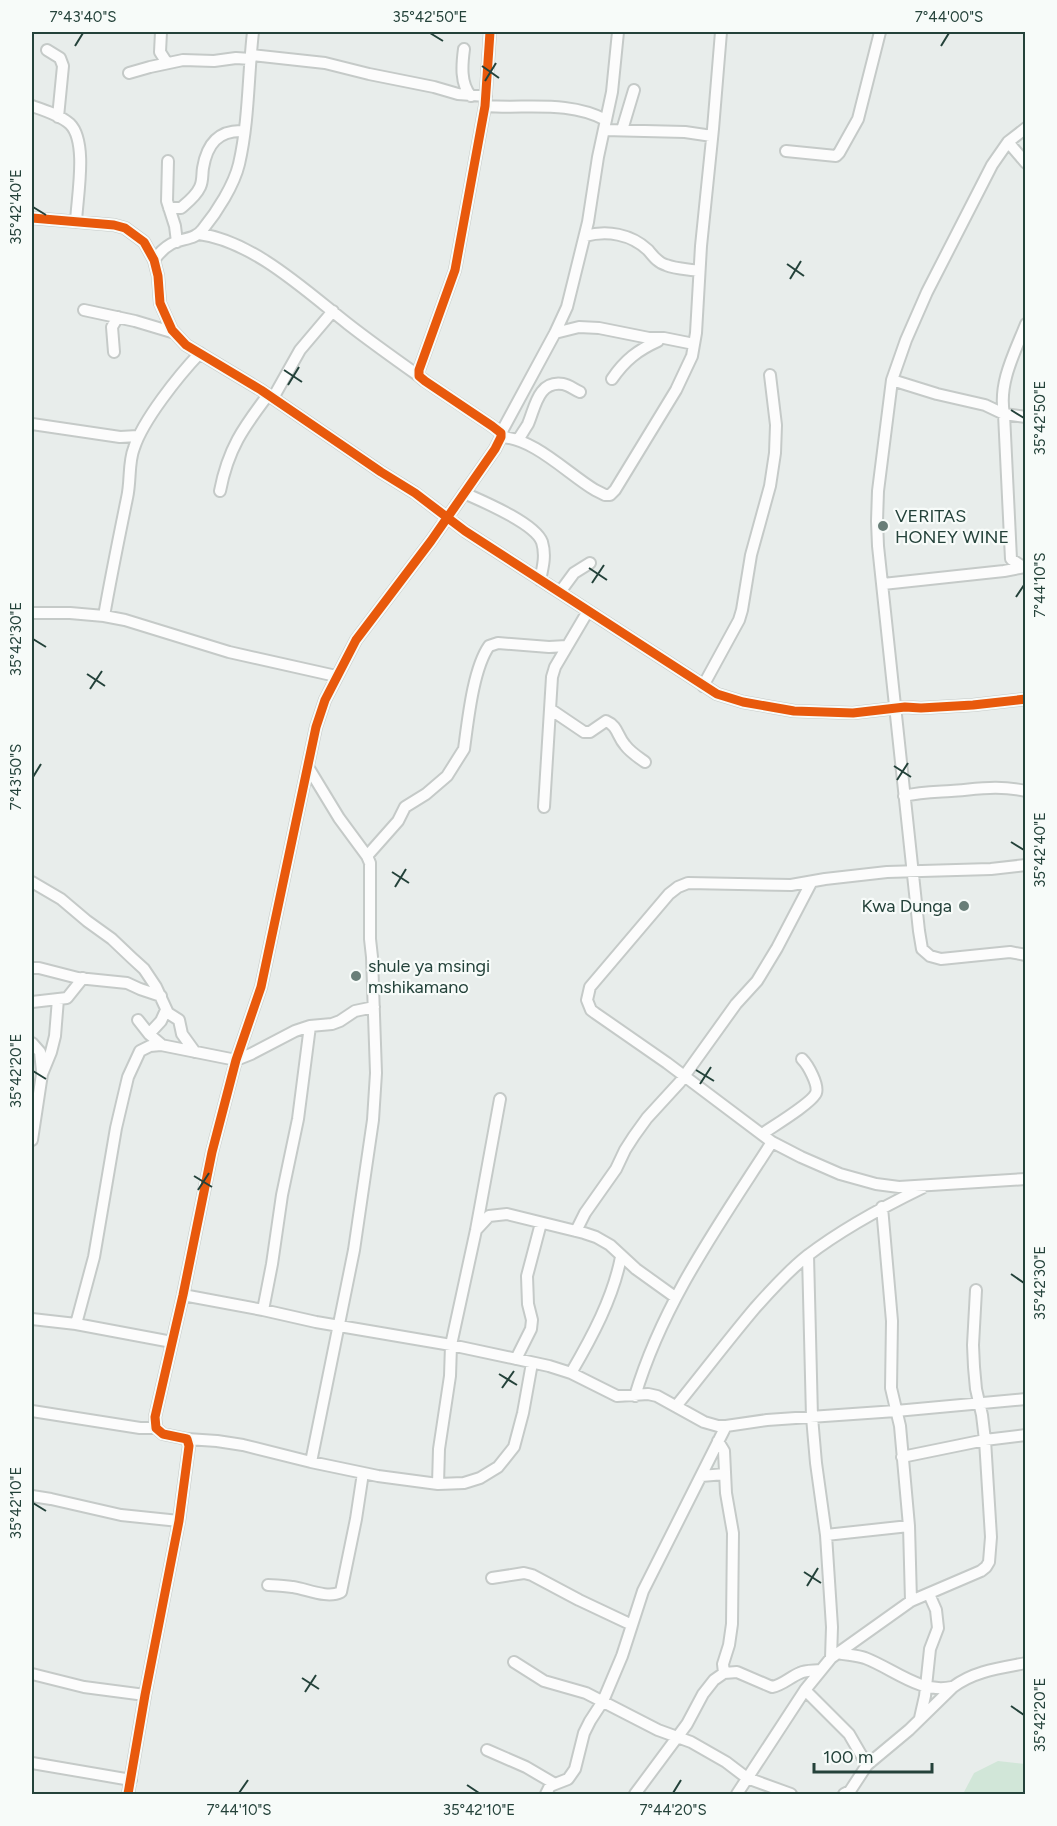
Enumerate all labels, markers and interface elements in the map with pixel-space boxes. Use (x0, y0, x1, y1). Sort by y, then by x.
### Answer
text: 7°43'40"S (49, 8, 117, 26)
text: 35°42'50"E (393, 8, 467, 26)
text: 7°44'00"S (915, 8, 983, 26)
text: 35°42'40"E (7, 169, 25, 245)
text: 35°42'50"E (1031, 381, 1049, 455)
place label: VERITAS HONEY WINE (895, 505, 1009, 548)
marker: VERITAS HONEY WINE (876, 519, 890, 533)
text: 7°44'10"S (1031, 552, 1049, 618)
text: 35°42'30"E (7, 602, 25, 676)
text: 7°43'50"S (7, 744, 25, 810)
text: 35°42'40"E (1031, 812, 1049, 888)
place label: Kwa Dunga (861, 895, 952, 917)
marker: Kwa Dunga (957, 899, 971, 913)
place label: shule ya msingi mshikamano (368, 955, 490, 998)
marker: shule ya msingi mshikamano (349, 969, 363, 983)
text: 35°42'20"E (7, 1034, 25, 1108)
text: 35°42'30"E (1031, 1246, 1049, 1320)
text: 35°42'10"E (7, 1467, 25, 1539)
text: 35°42'20"E (1031, 1678, 1049, 1752)
scale bar (814, 1736, 932, 1774)
text: 100 m (823, 1746, 873, 1768)
text: 7°44'10"S (206, 1801, 272, 1819)
text: 35°42'10"E (443, 1801, 515, 1819)
text: 7°44'20"S (639, 1801, 707, 1819)

